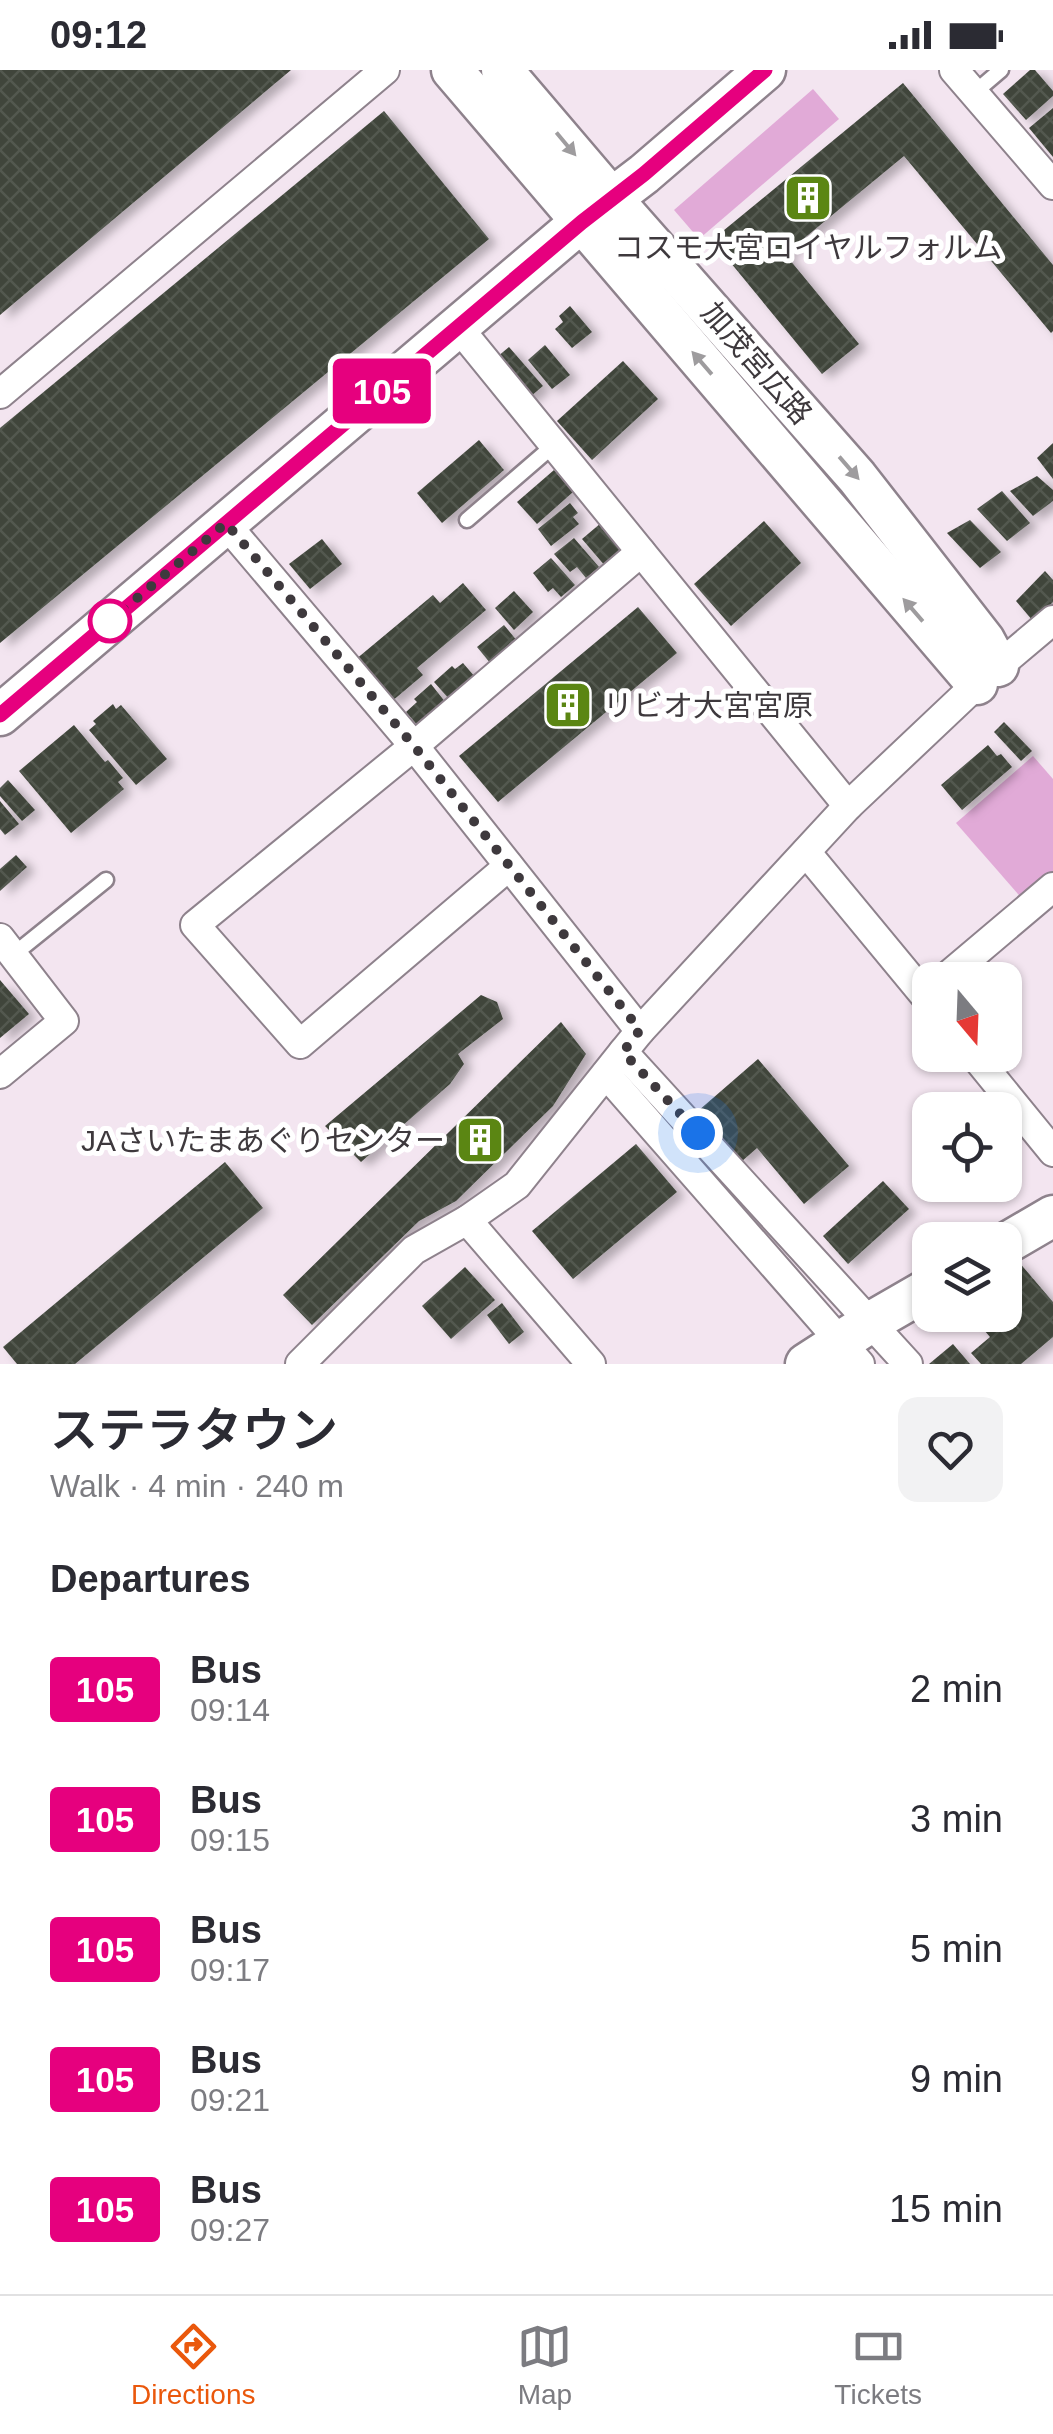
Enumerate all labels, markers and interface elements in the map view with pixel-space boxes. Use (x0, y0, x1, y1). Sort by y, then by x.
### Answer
text: 09:12 (50, 14, 147, 56)
one-way arrow (554, 131, 576, 156)
building icon: コスモ大宮ロイヤルフォルム (782, 172, 834, 224)
place label: コスモ大宮ロイヤルフォルム (614, 231, 1002, 264)
street label: 加茂宮広路 (695, 296, 819, 430)
one-way arrow (691, 351, 713, 376)
line badge: 105 (324, 358, 440, 424)
text: 105 (353, 372, 411, 411)
one-way arrow (837, 455, 859, 480)
one-way arrow (903, 597, 925, 622)
unlabelled marker (89, 600, 131, 642)
building icon: リビオ大宮宮原 (542, 679, 594, 731)
place label: リビオ大宮宮原 (603, 689, 813, 722)
north arrow (912, 962, 1022, 1072)
map controls (912, 962, 1022, 1332)
button: locate (912, 1092, 1022, 1202)
your location (673, 1108, 723, 1158)
building icon: JAさいたまあぐりセンター (454, 1114, 506, 1166)
place label: JAさいたまあぐりセンター (81, 1124, 445, 1157)
button: layers (912, 1222, 1022, 1332)
button: heart (898, 1397, 1003, 1502)
text: ステラタウン (50, 1404, 338, 1457)
text: Walk · 4 min · 240 m (50, 1468, 344, 1504)
text: Departures (50, 1558, 251, 1600)
text: Bus (190, 1649, 262, 1691)
text: 2 min (910, 1668, 1003, 1710)
text: 105 (76, 1670, 134, 1709)
text: 09:14 (190, 1692, 270, 1728)
text: Bus (190, 1779, 262, 1821)
text: 3 min (910, 1798, 1003, 1840)
text: 105 (76, 1800, 134, 1839)
text: 09:15 (190, 1822, 270, 1858)
text: Bus (190, 1909, 262, 1951)
text: 5 min (910, 1928, 1003, 1970)
text: 105 (76, 1930, 134, 1969)
text: 09:17 (190, 1952, 270, 1988)
text: Bus (190, 2039, 262, 2081)
text: 9 min (910, 2058, 1003, 2100)
text: 105 (76, 2060, 134, 2099)
text: 09:21 (190, 2082, 270, 2118)
text: Bus (190, 2169, 262, 2211)
text: 15 min (889, 2188, 1003, 2230)
text: 105 (76, 2190, 134, 2229)
text: 09:27 (190, 2212, 270, 2248)
tab: Directions (131, 2319, 255, 2411)
tab: Map (517, 2319, 572, 2411)
tab: Tickets (834, 2319, 922, 2411)

